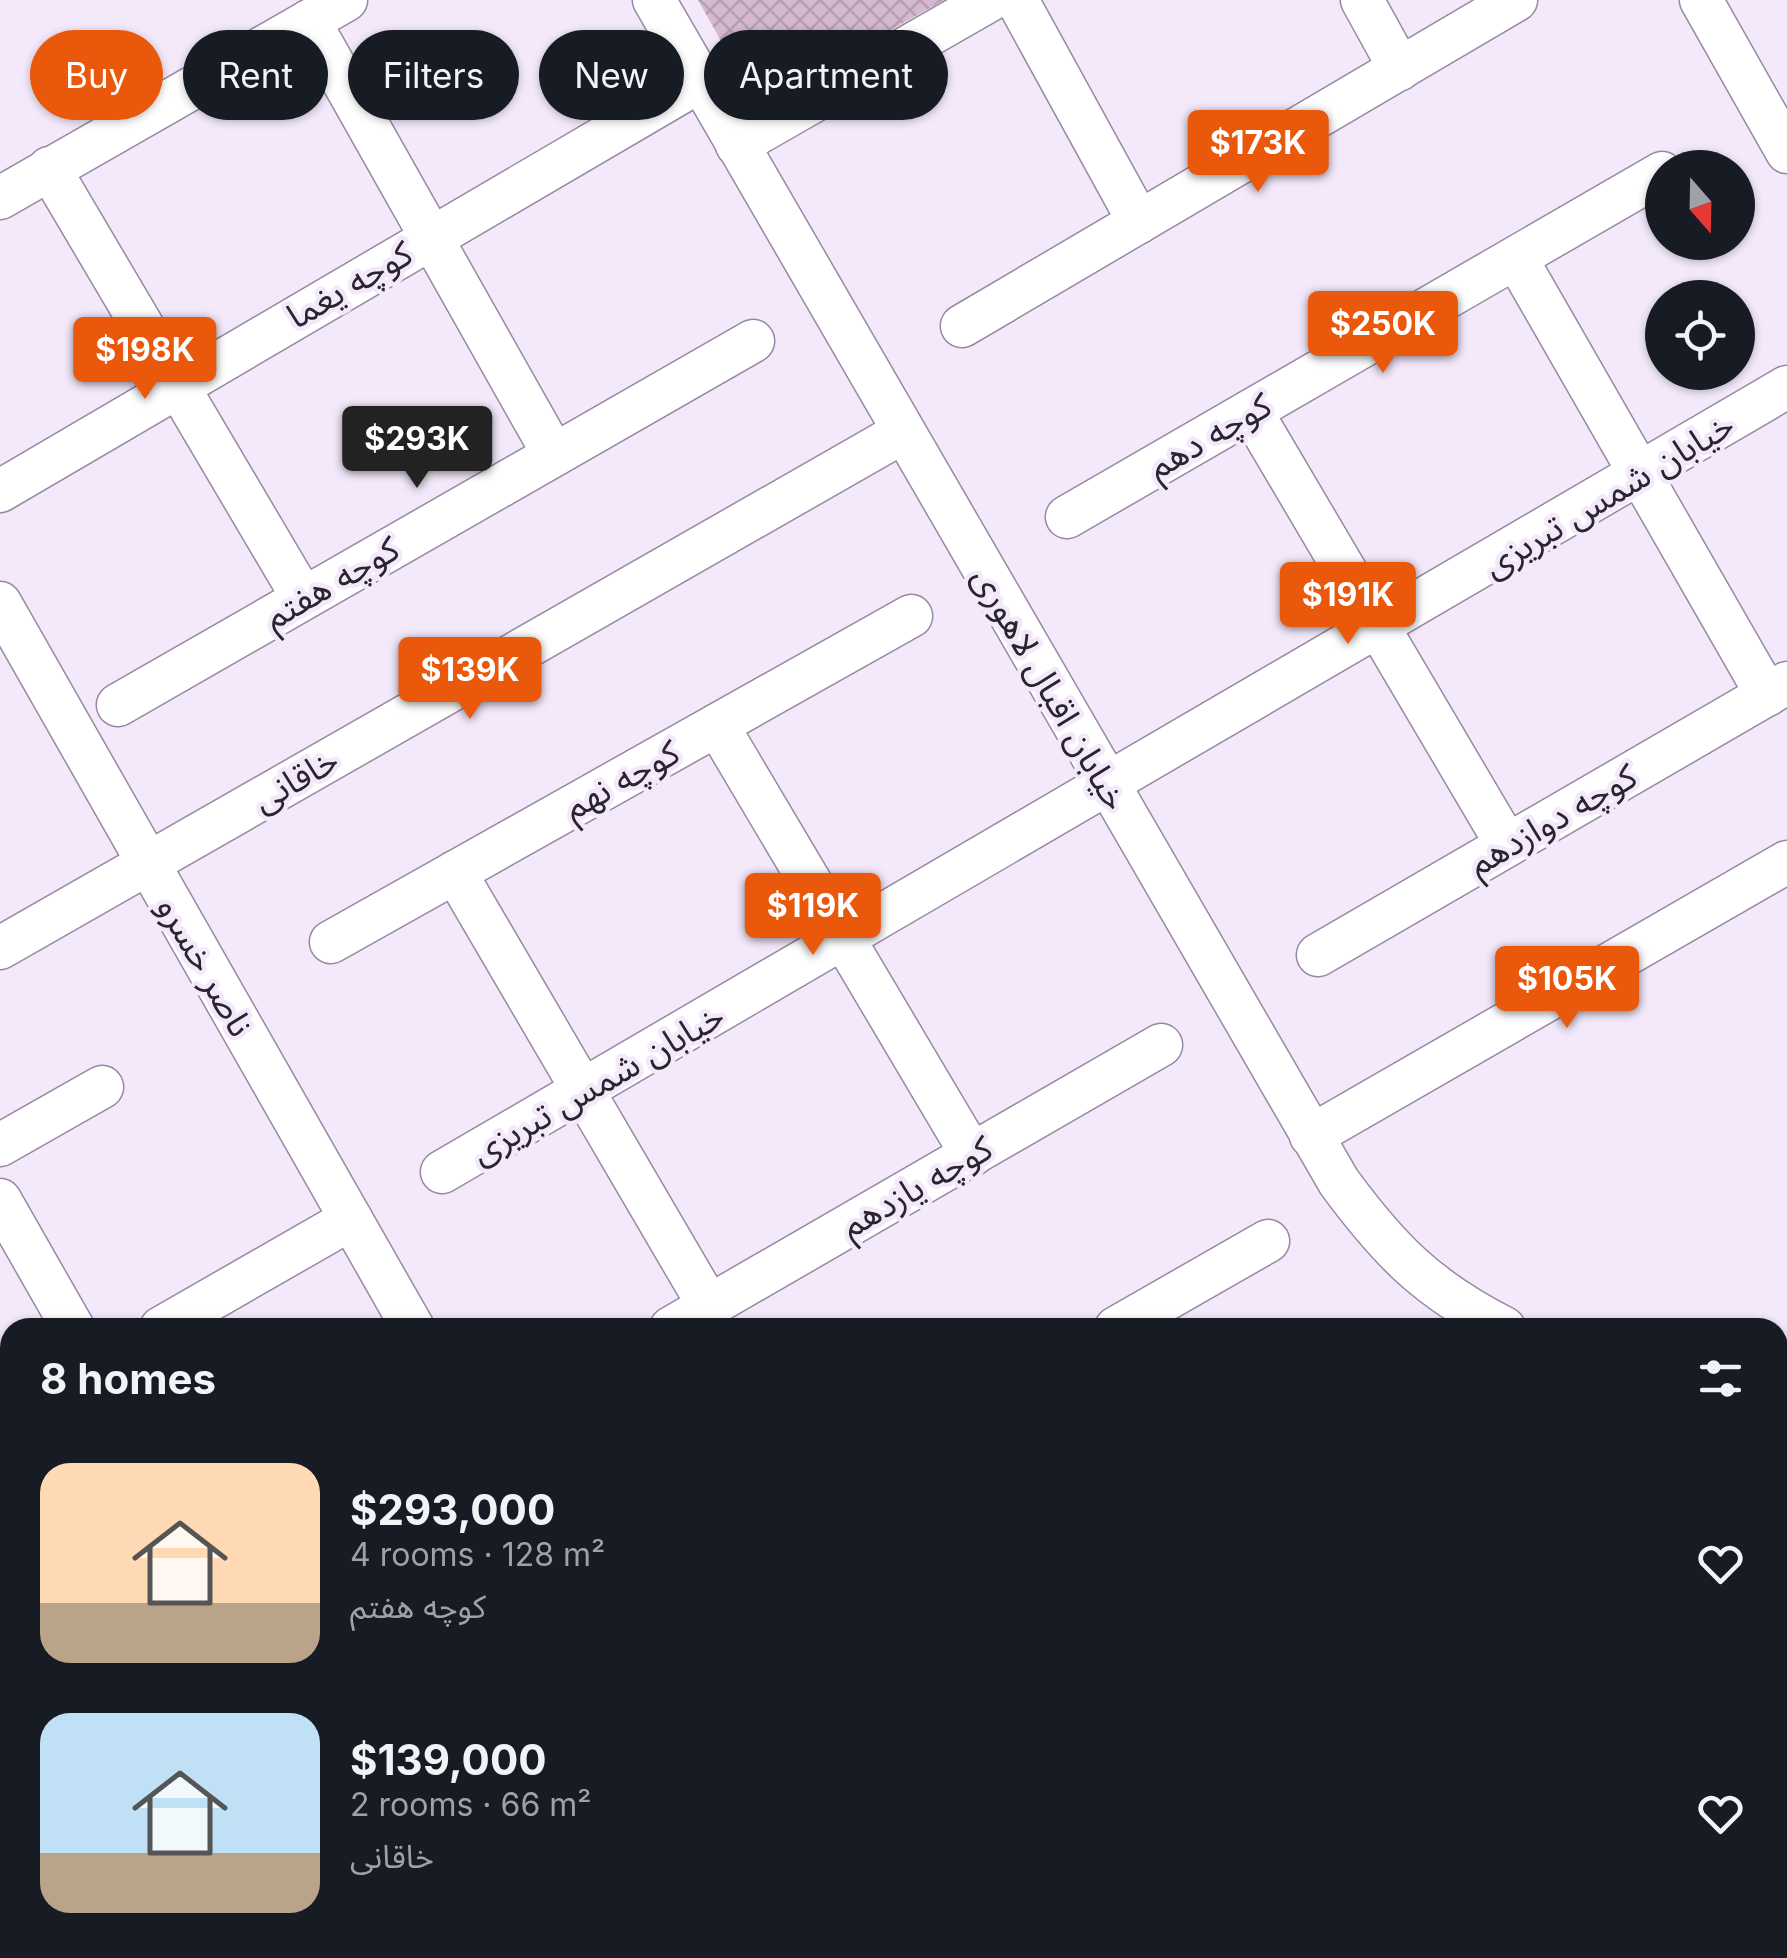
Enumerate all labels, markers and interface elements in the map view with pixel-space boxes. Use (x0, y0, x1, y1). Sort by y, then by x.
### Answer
chip: Buy (30, 30, 163, 120)
chip: Rent (183, 30, 328, 120)
chip: Filters (348, 30, 519, 120)
chip: New (539, 30, 684, 120)
chip: Apartment (704, 30, 948, 120)
pin: $173K (1188, 110, 1328, 195)
text: $173K (1210, 123, 1306, 162)
north arrow (1645, 150, 1755, 260)
map controls (1645, 150, 1755, 390)
street label: کوچه یغما (279, 231, 421, 338)
button: locate (1645, 280, 1755, 390)
pin: $250K (1313, 291, 1453, 376)
text: $250K (1330, 304, 1436, 343)
pin: $198K (75, 317, 215, 402)
text: $198K (95, 330, 195, 369)
street label: کوچه دهم (1140, 383, 1282, 493)
street label: خیابان شمس تبریزی (1475, 402, 1741, 586)
pin: $293K (347, 406, 487, 491)
text: $293K (364, 419, 470, 458)
street label: کوچه هفتم (256, 526, 410, 643)
street label: خیابان اقبال لاهوری (963, 559, 1138, 818)
pin: $191K (1278, 562, 1418, 647)
text: $191K (1302, 575, 1394, 614)
pin: $139K (400, 637, 540, 722)
text: $139K (420, 650, 520, 689)
street label: کوچه نهم (556, 730, 690, 834)
street label: خاقانی (245, 738, 345, 820)
street label: کوچه دوازدهم (1460, 754, 1648, 890)
pin: $119K (743, 873, 883, 958)
text: $119K (767, 886, 859, 925)
street label: ناصر خسرو (149, 888, 263, 1044)
pin: $105K (1497, 946, 1637, 1031)
text: $105K (1517, 959, 1617, 998)
street label: خیابان شمس تبریزی (463, 993, 731, 1173)
street label: کوچه یازدهم (833, 1126, 1003, 1252)
icon: filters (1693, 1351, 1748, 1406)
text: 8 homes (40, 1353, 216, 1404)
text: $293,000 (350, 1484, 555, 1535)
icon: home (120, 1503, 240, 1623)
text: 4 rooms · 128 m² (350, 1535, 605, 1574)
icon: heart (1693, 1536, 1748, 1591)
text: کوچه هفتم (350, 1587, 486, 1626)
text: $139,000 (350, 1734, 547, 1785)
icon: home (120, 1753, 240, 1873)
text: 2 rooms · 66 m² (350, 1785, 591, 1824)
icon: heart (1693, 1786, 1748, 1841)
text: خاقانی (350, 1837, 434, 1876)

